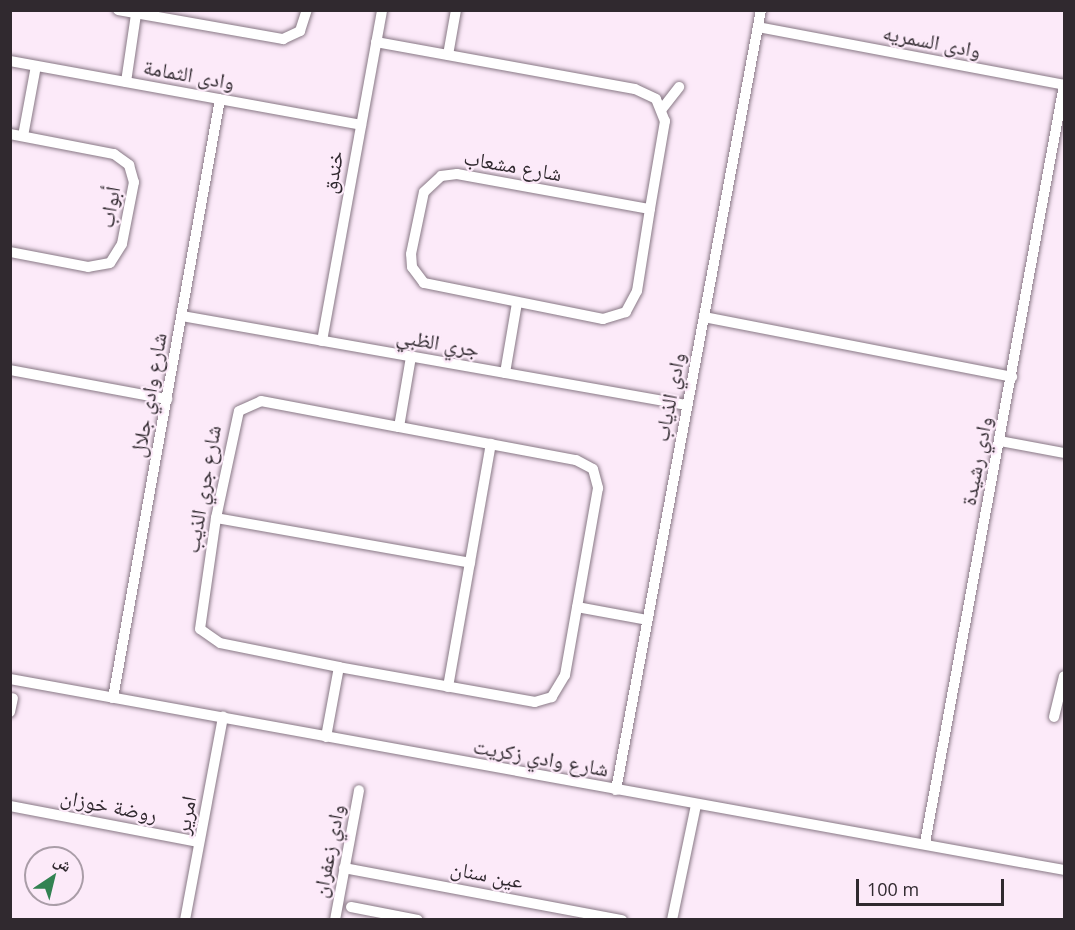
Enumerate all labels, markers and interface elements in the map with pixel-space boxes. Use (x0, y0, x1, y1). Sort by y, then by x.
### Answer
street label: وادى السمريه (881, 19, 983, 63)
street label: وادى الثمامة (142, 54, 236, 94)
street label: شارع مشعاب (462, 144, 564, 186)
street label: خندق (316, 149, 348, 195)
street label: أبواب (93, 184, 125, 230)
street label: جري الظبي (395, 322, 481, 362)
street label: شارع وادي جلال (125, 331, 171, 459)
street label: وادي الذياب (648, 350, 690, 444)
street label: وادي رشيدة (955, 414, 997, 508)
street label: شارع جري الذيب (178, 423, 226, 555)
street label: شارع وادي زكريت (471, 733, 611, 781)
street label: روضة خوزان (59, 783, 159, 827)
street label: امرير (169, 794, 201, 836)
street label: وادي زعفران (307, 802, 349, 900)
north arrow (24, 846, 84, 906)
text: ش (50, 849, 76, 877)
street label: عين سنان (449, 855, 525, 893)
scale bar (859, 867, 1008, 905)
text: 100 m (867, 877, 919, 901)

